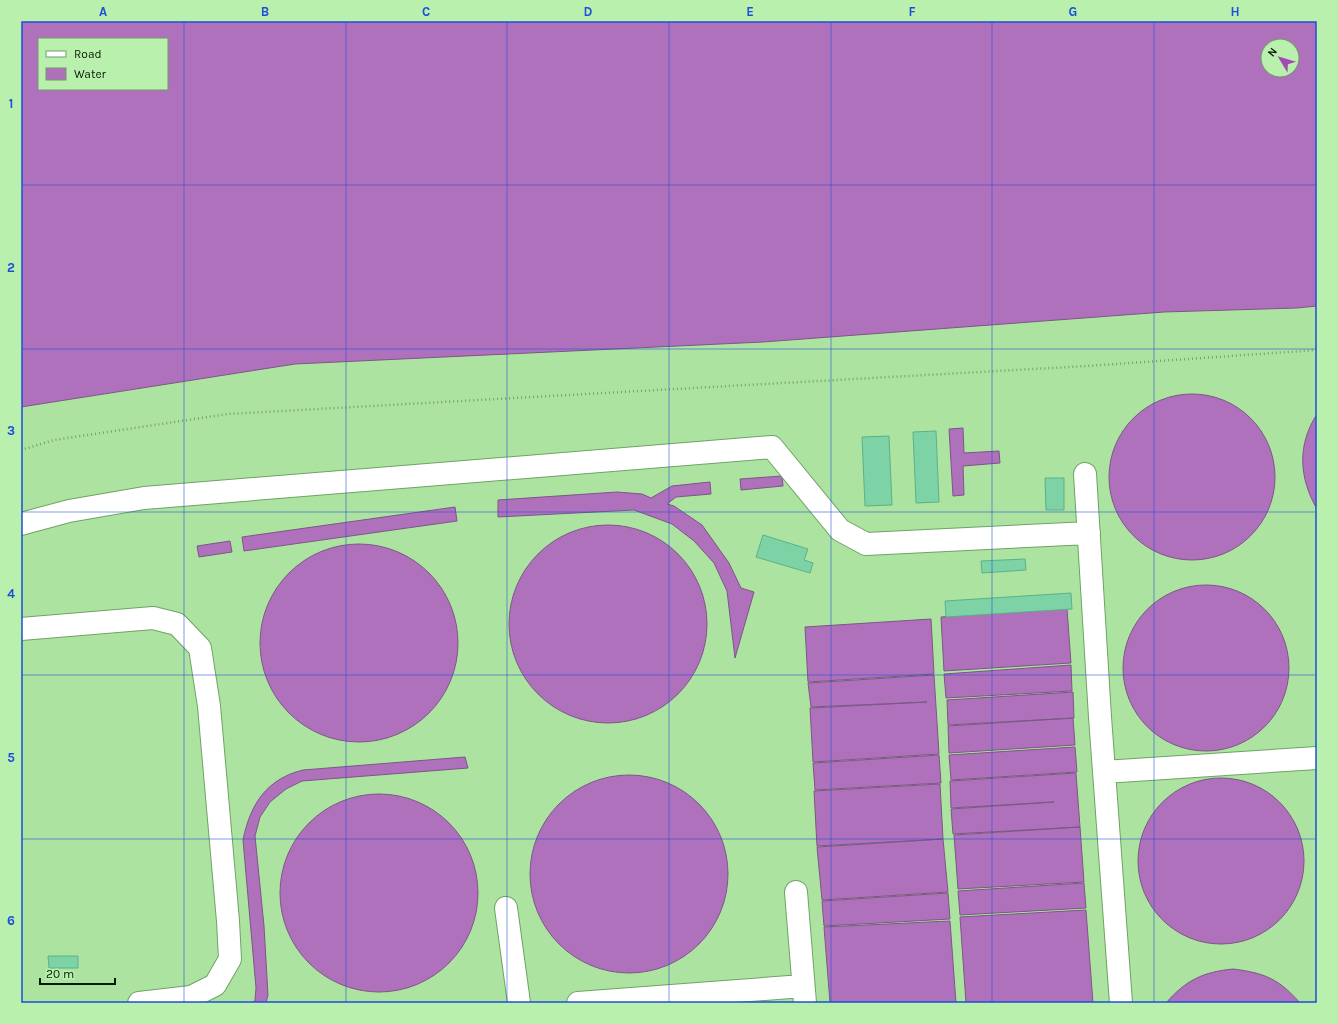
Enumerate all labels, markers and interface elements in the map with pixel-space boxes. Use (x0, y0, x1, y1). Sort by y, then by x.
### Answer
text: A (99, 4, 107, 19)
text: B (261, 4, 269, 19)
text: C (422, 4, 430, 19)
text: D (584, 4, 593, 19)
text: E (746, 4, 754, 19)
text: F (908, 4, 916, 19)
text: G (1069, 4, 1077, 19)
text: H (1230, 4, 1240, 19)
legend (38, 38, 168, 90)
north arrow (1260, 38, 1300, 78)
text: N (1265, 45, 1280, 59)
text: Road (74, 47, 102, 61)
text: Water (74, 67, 107, 81)
text: 1 (9, 96, 13, 111)
text: 2 (7, 260, 15, 275)
text: 3 (7, 423, 15, 438)
text: 4 (7, 586, 15, 601)
text: 5 (7, 750, 15, 765)
text: 6 (7, 913, 15, 928)
scale bar (40, 960, 115, 986)
text: 20 m (46, 967, 74, 981)

